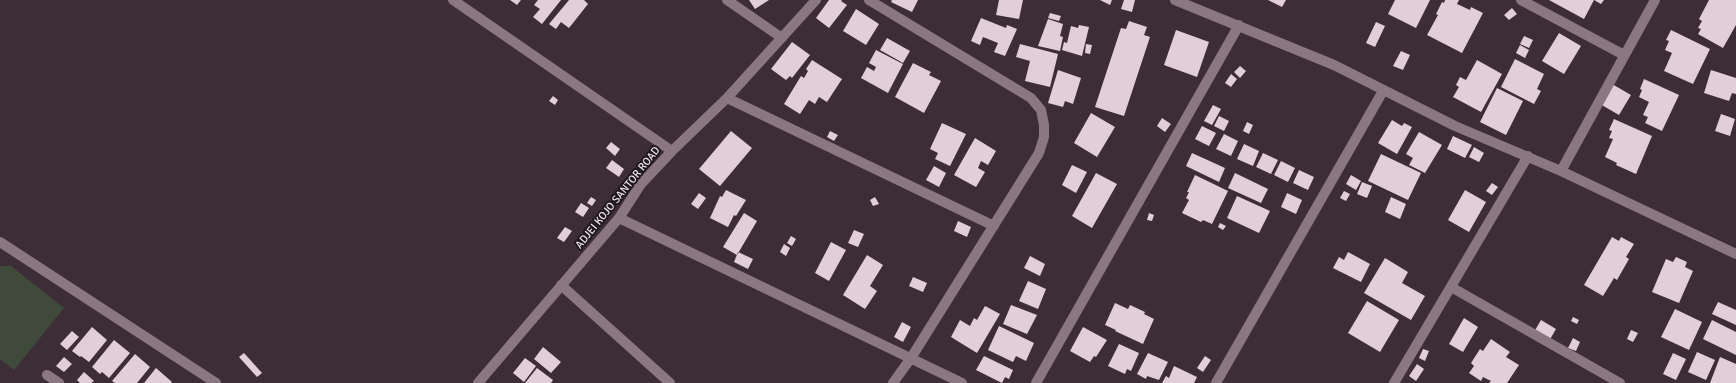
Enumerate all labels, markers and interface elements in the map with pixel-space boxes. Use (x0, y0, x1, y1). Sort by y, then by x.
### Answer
street label: ADJEI KOJO SANTOR ROAD (573, 144, 663, 252)

